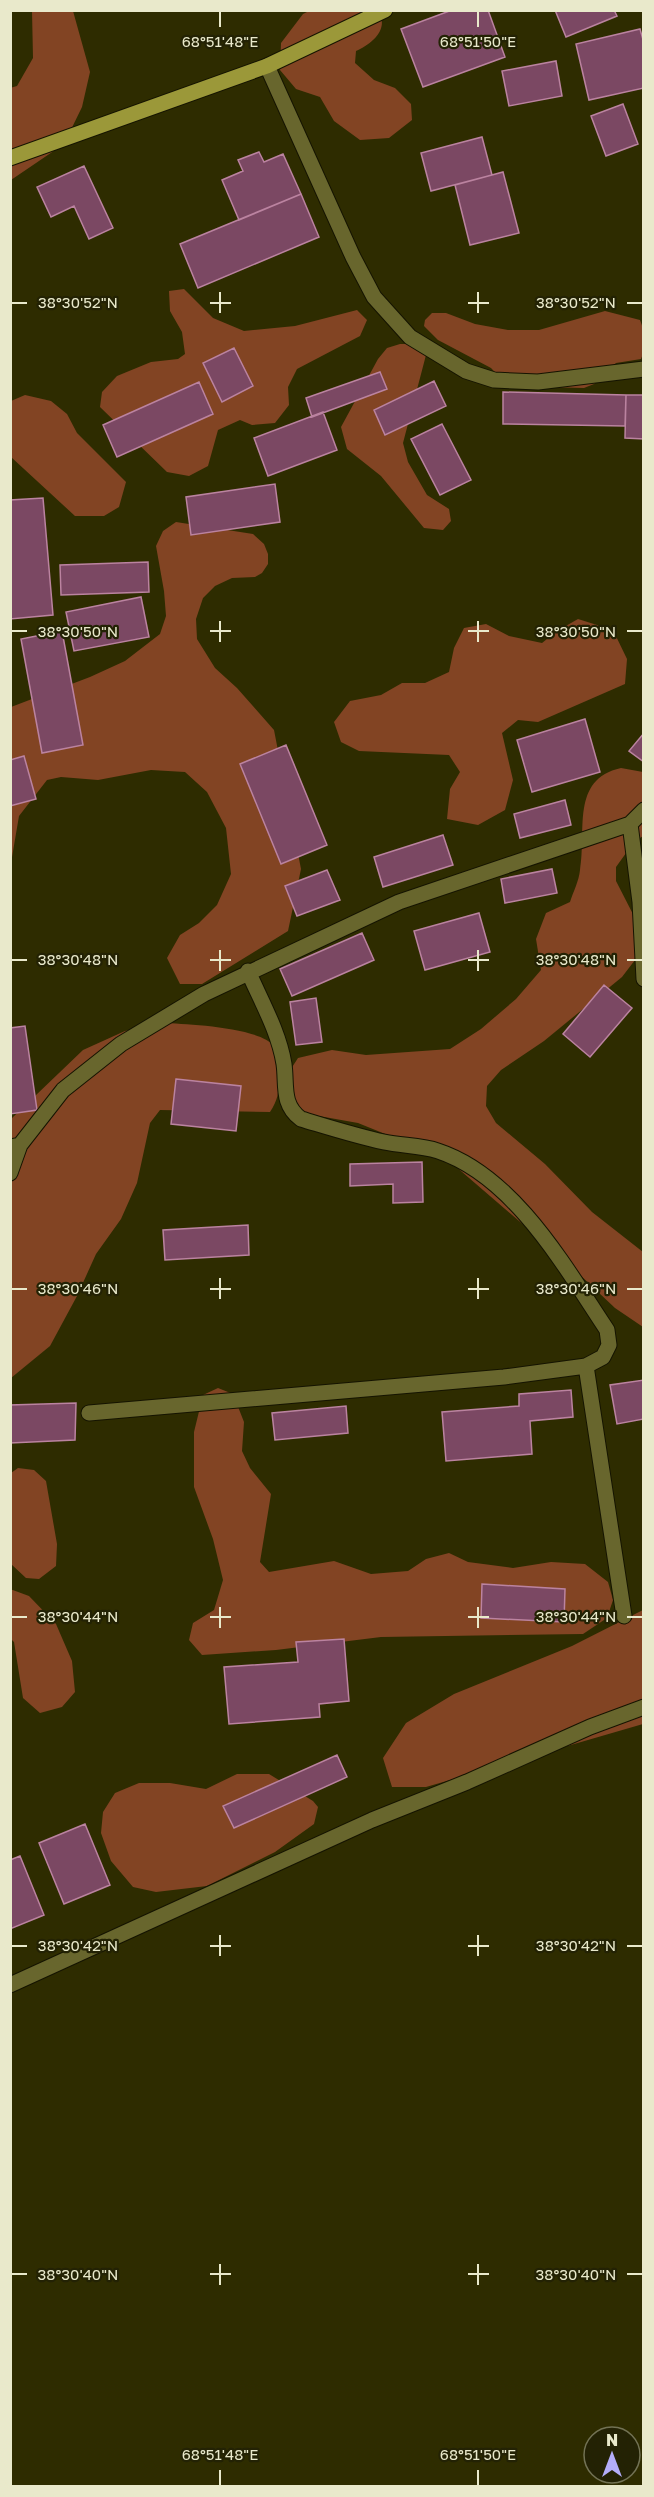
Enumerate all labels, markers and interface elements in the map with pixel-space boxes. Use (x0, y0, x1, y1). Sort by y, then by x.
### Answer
text: 68°51'48"E (182, 32, 258, 50)
text: 68°51'50"E (440, 32, 516, 50)
text: 38°30'52"N (38, 293, 118, 311)
text: 38°30'52"N (536, 293, 616, 311)
text: 38°30'50"N (38, 622, 118, 640)
text: 38°30'50"N (536, 622, 616, 640)
text: 38°30'48"N (38, 950, 118, 968)
text: 38°30'48"N (536, 950, 616, 968)
text: 38°30'46"N (38, 1279, 118, 1297)
text: 38°30'46"N (536, 1279, 616, 1297)
text: 38°30'44"N (38, 1607, 118, 1625)
text: 38°30'44"N (536, 1607, 616, 1625)
text: 38°30'42"N (38, 1936, 118, 1954)
text: 38°30'42"N (536, 1936, 616, 1954)
text: 38°30'40"N (38, 2265, 118, 2283)
text: 38°30'40"N (536, 2265, 616, 2283)
north arrow (582, 2425, 642, 2485)
text: N (606, 2430, 618, 2450)
text: 68°51'48"E (182, 2445, 258, 2463)
text: 68°51'50"E (440, 2445, 516, 2463)

